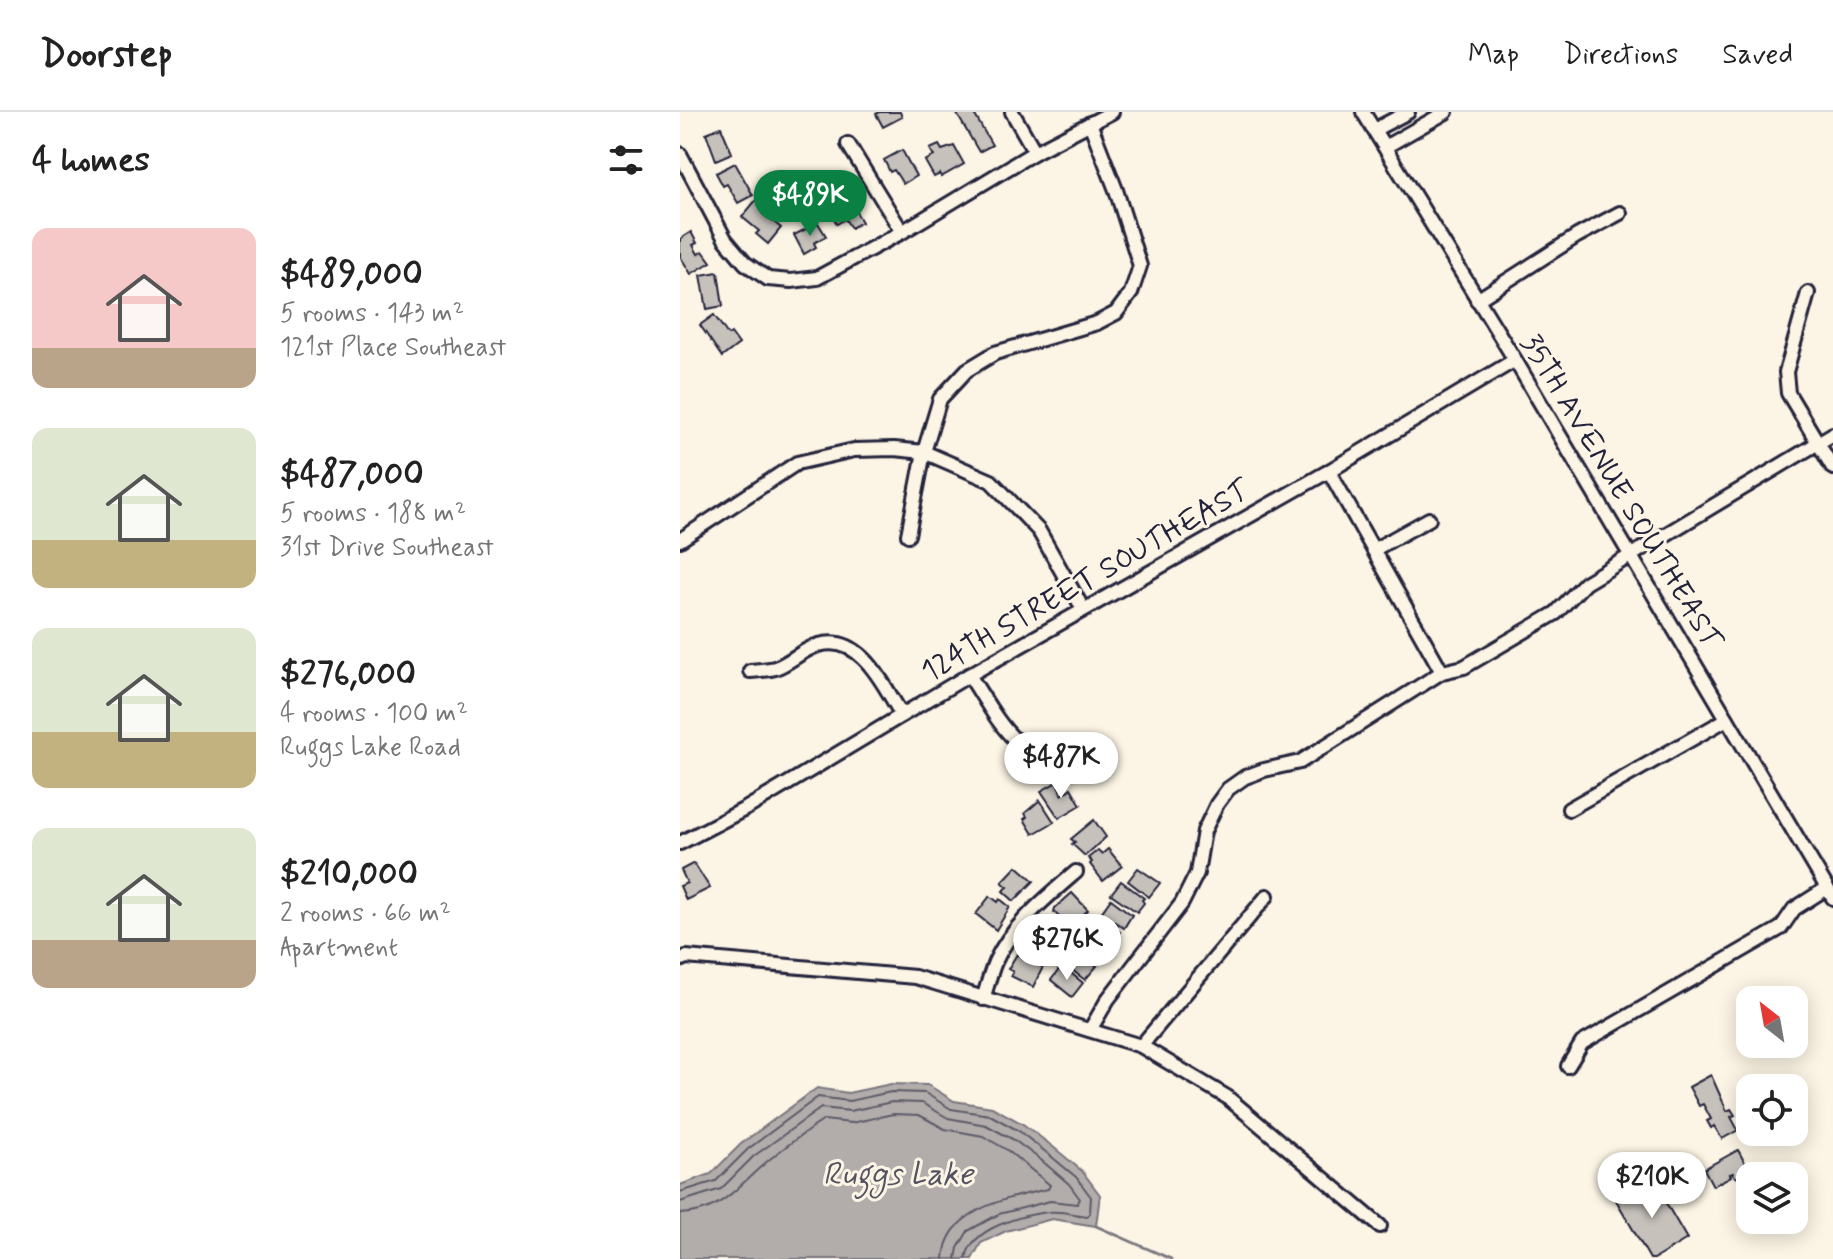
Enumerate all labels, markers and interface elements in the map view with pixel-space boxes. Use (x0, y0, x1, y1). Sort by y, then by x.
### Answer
text: Doorstep (40, 31, 173, 80)
text: Map (1468, 37, 1519, 74)
text: Directions (1563, 37, 1678, 74)
text: Saved (1722, 37, 1793, 74)
text: 4 homes (32, 138, 150, 183)
icon: filters (604, 138, 648, 182)
pin: $489K (754, 170, 866, 238)
text: $489K (772, 179, 848, 213)
text: $489,000 (280, 252, 423, 297)
icon: home (96, 260, 192, 356)
text: 5 rooms · 143 m² (280, 297, 464, 331)
street label: 35TH AVENUE SOUTHEAST (1511, 327, 1731, 658)
text: 121st Place Southeast (280, 331, 506, 365)
text: $487,000 (280, 452, 424, 497)
icon: home (96, 460, 192, 556)
street label: 124TH STREET SOUTHEAST (914, 470, 1258, 691)
text: 5 rooms · 188 m² (280, 497, 466, 531)
text: 31st Drive Southeast (280, 531, 494, 565)
text: $276,000 (280, 652, 416, 697)
icon: home (96, 660, 192, 756)
text: 4 rooms · 100 m² (280, 697, 468, 731)
text: Ruggs Lake Road (280, 731, 461, 765)
pin: $487K (1005, 732, 1117, 800)
text: $487K (1022, 741, 1100, 775)
text: $210,000 (280, 852, 418, 897)
icon: home (96, 860, 192, 956)
text: 2 rooms · 66 m² (280, 897, 451, 931)
pin: $276K (1011, 914, 1123, 982)
text: $276K (1031, 923, 1103, 957)
text: Apartment (280, 931, 398, 965)
north arrow (1736, 986, 1808, 1058)
map controls (1736, 986, 1808, 1234)
button: locate (1736, 1074, 1808, 1146)
pin: $210K (1596, 1152, 1708, 1220)
water label: Ruggs Lake (823, 1154, 975, 1200)
text: $210K (1615, 1161, 1689, 1195)
button: layers (1736, 1162, 1808, 1234)

